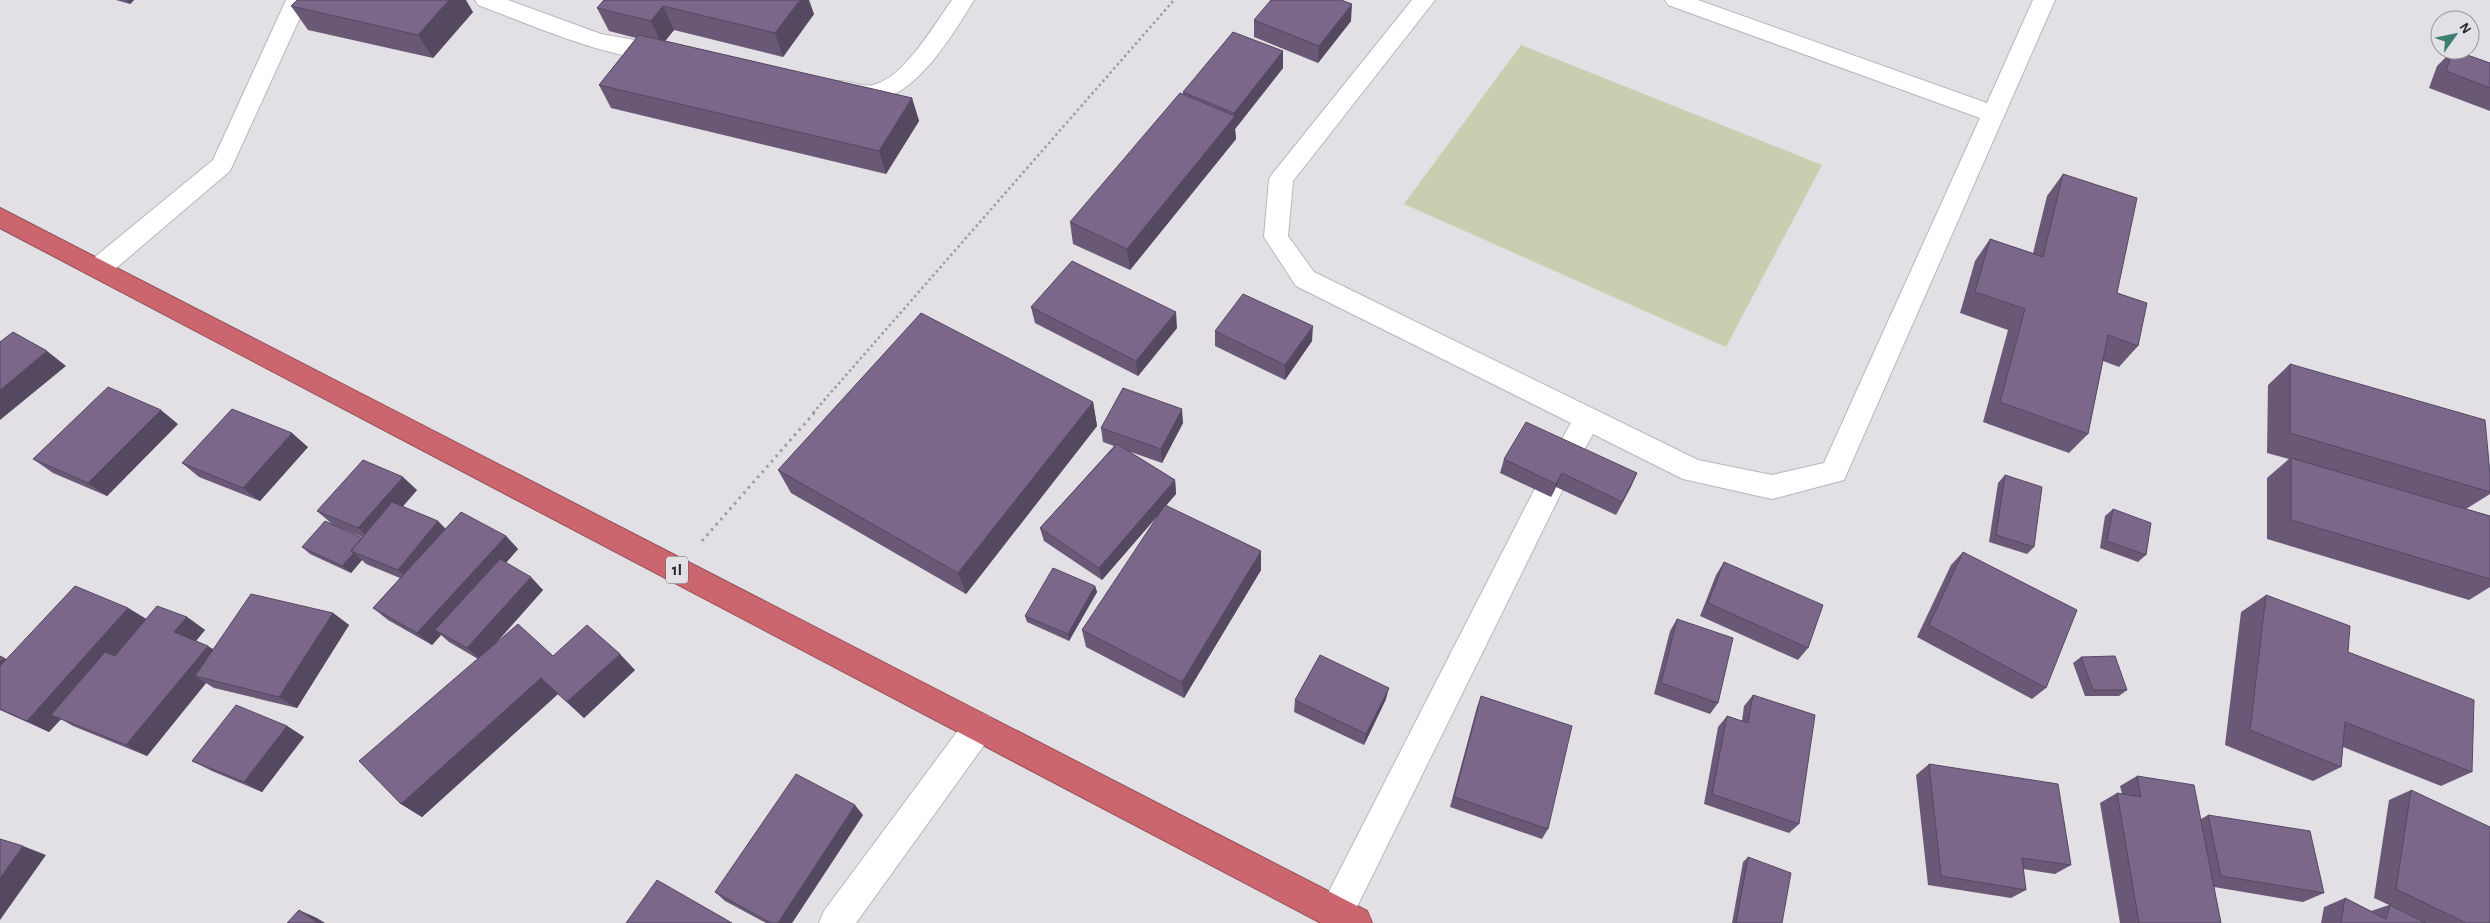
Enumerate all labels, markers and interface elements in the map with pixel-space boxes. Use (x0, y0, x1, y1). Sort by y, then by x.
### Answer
north arrow (2430, 10, 2480, 60)
text: N (2457, 21, 2474, 36)
road number: 1I (666, 556, 688, 584)

